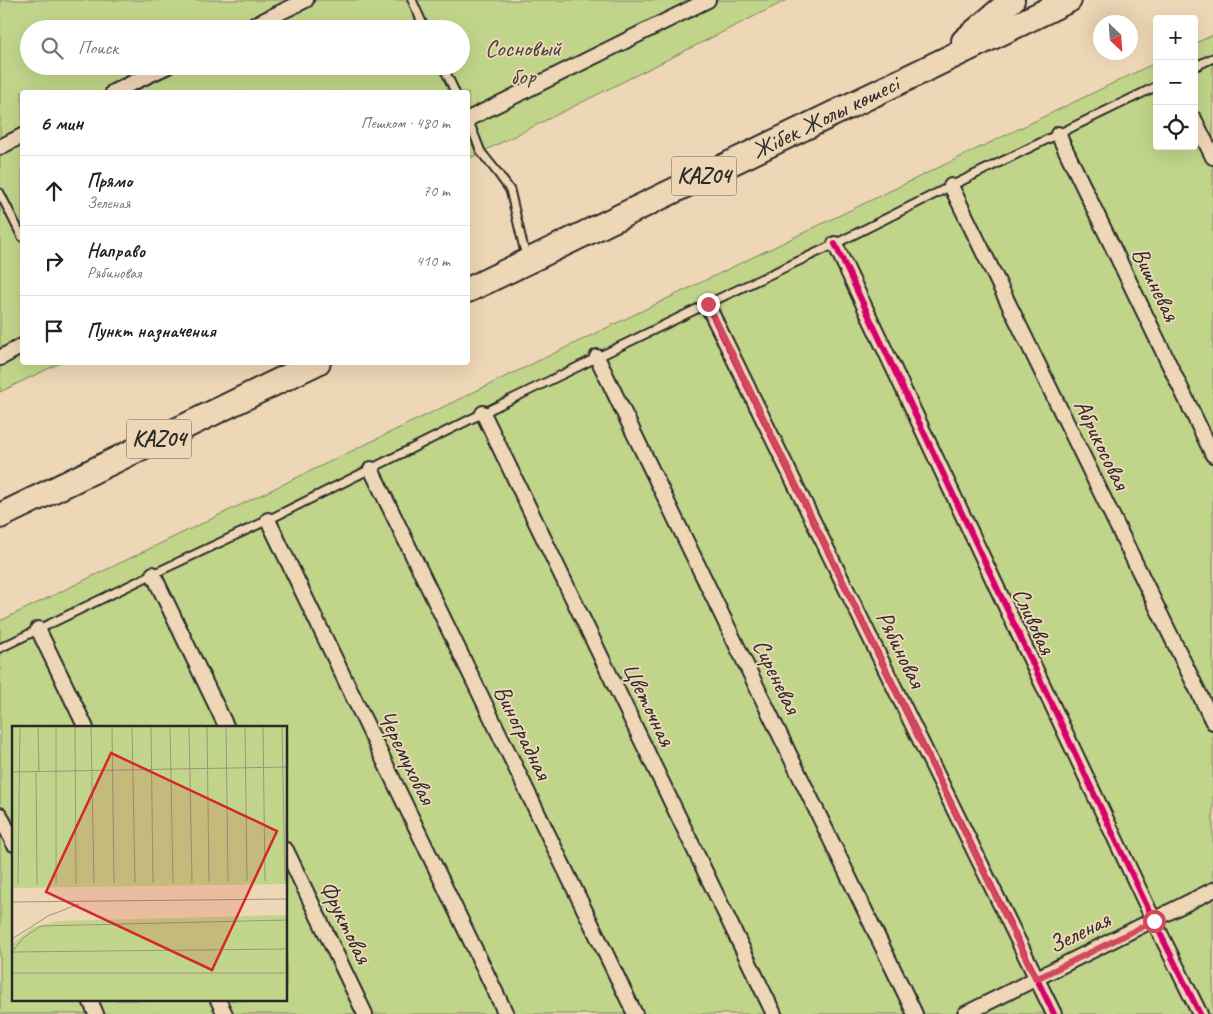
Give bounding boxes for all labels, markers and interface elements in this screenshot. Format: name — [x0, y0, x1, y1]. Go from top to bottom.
north arrow — [1093, 15, 1138, 60]
map controls — [1153, 15, 1198, 150]
button: + — [1153, 15, 1198, 60]
search box — [20, 20, 470, 75]
park label: Сосновый бор — [485, 33, 563, 91]
icon: search — [38, 34, 66, 62]
text: Поиск — [78, 36, 118, 60]
button: − — [1153, 60, 1198, 105]
street label: Жібек Жолы көшесі — [746, 67, 906, 166]
button: locate — [1153, 105, 1198, 150]
text: 6 мин — [40, 110, 83, 136]
text: Пешком · 480 m — [361, 113, 450, 133]
road number: KАZ04 — [672, 157, 736, 196]
text: Прямо — [87, 169, 132, 193]
icon: ahead — [40, 177, 68, 205]
text: 70 m — [423, 181, 450, 201]
text: Зеленая — [87, 193, 130, 213]
text: Направо — [87, 239, 145, 263]
street label: Вишневая — [1125, 242, 1187, 327]
icon: right — [40, 247, 68, 275]
text: 410 m — [416, 251, 450, 271]
text: Рябиновая — [87, 263, 141, 283]
route end — [697, 293, 720, 316]
icon: arrive — [40, 317, 68, 345]
text: Пункт назначения — [87, 319, 216, 343]
street label: Абрикосовая — [1067, 394, 1137, 495]
road number: KАZ04 — [126, 419, 192, 458]
street label: Сливовая — [1006, 583, 1063, 660]
street label: Рябиновая — [870, 606, 933, 694]
street label: Сиреневая — [746, 634, 809, 720]
street label: Цветочная — [616, 657, 683, 752]
street label: Виноградная — [487, 680, 559, 785]
street label: Черемуховая — [371, 705, 443, 811]
inset map — [12, 726, 288, 1002]
street label: Фруктовая — [313, 876, 379, 970]
street label: Зеленая — [1043, 904, 1116, 960]
route start — [1143, 910, 1166, 933]

